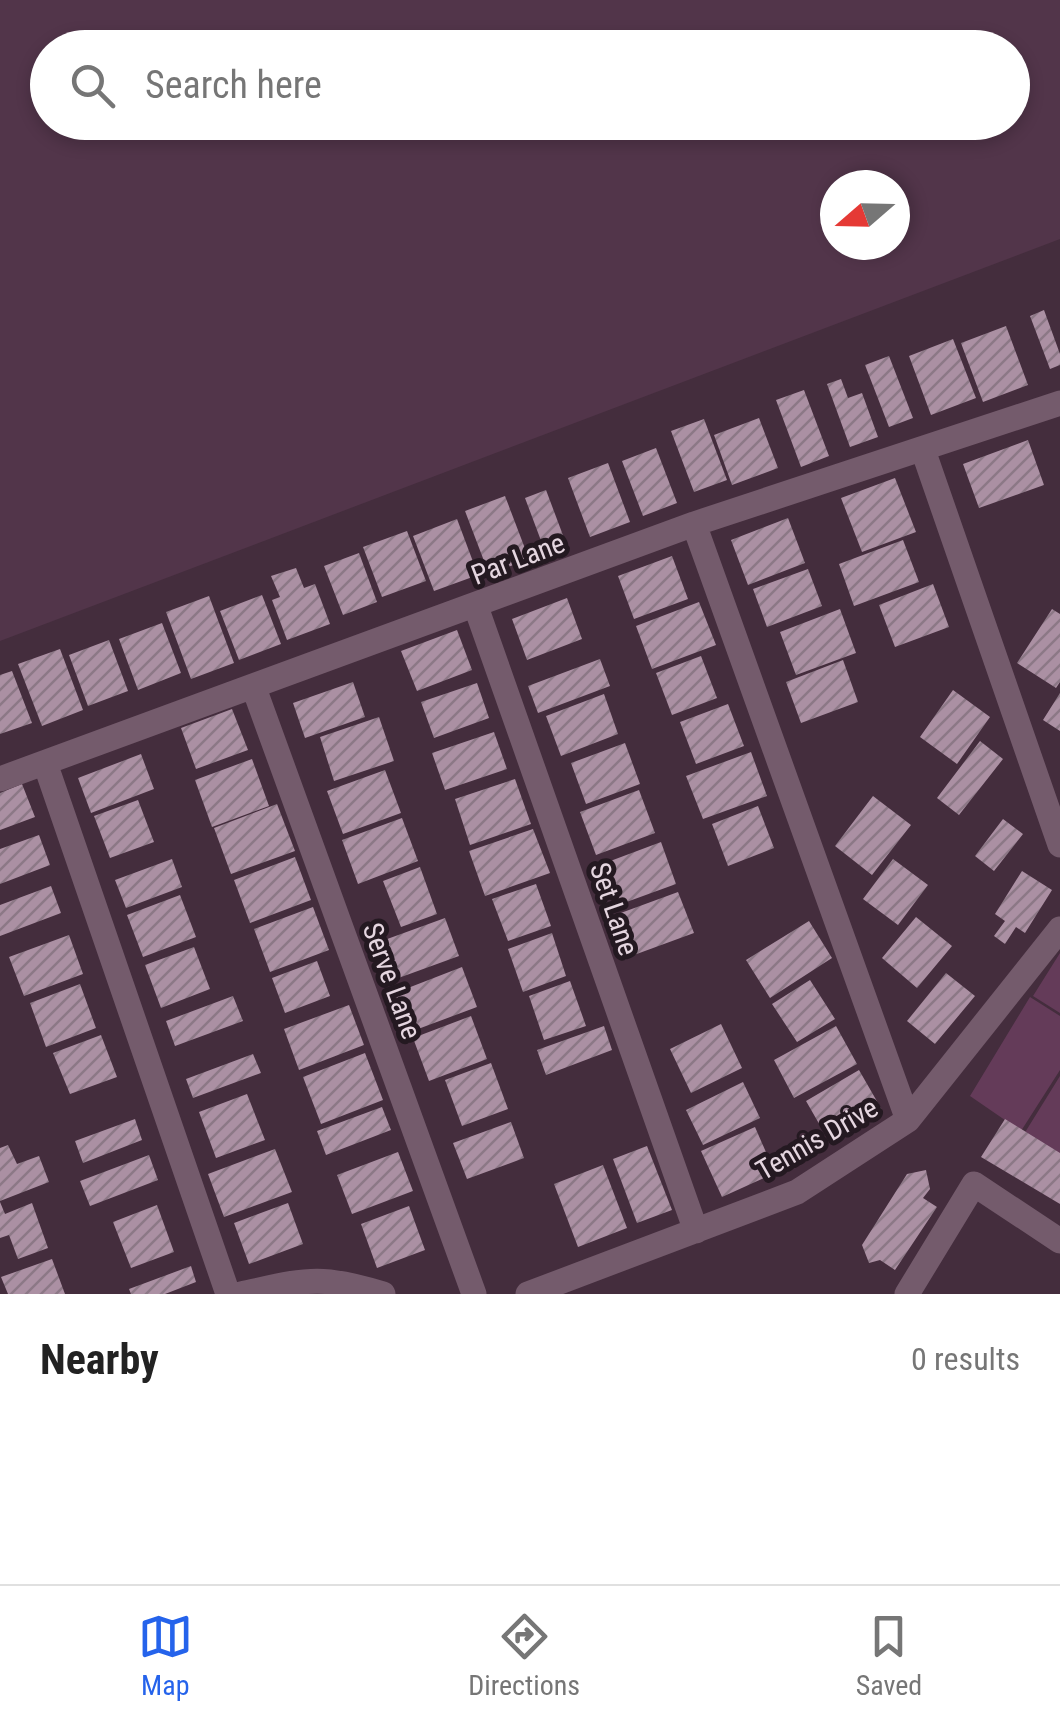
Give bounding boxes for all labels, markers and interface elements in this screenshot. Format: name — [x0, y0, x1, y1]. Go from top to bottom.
search box — [30, 30, 1030, 140]
icon: search — [65, 58, 120, 113]
text: Search here — [145, 63, 322, 107]
north arrow — [820, 170, 910, 260]
street label: Par Lane — [467, 526, 569, 592]
street label: Set Lane — [583, 858, 645, 960]
street label: Serve Lane — [356, 918, 428, 1044]
street label: Tennis Drive — [750, 1091, 884, 1187]
text: Nearby — [40, 1335, 159, 1384]
text: 0 results — [911, 1340, 1020, 1378]
tab: Map — [138, 1609, 193, 1702]
tab: Directions — [468, 1609, 580, 1702]
tab: Saved — [856, 1609, 922, 1702]

